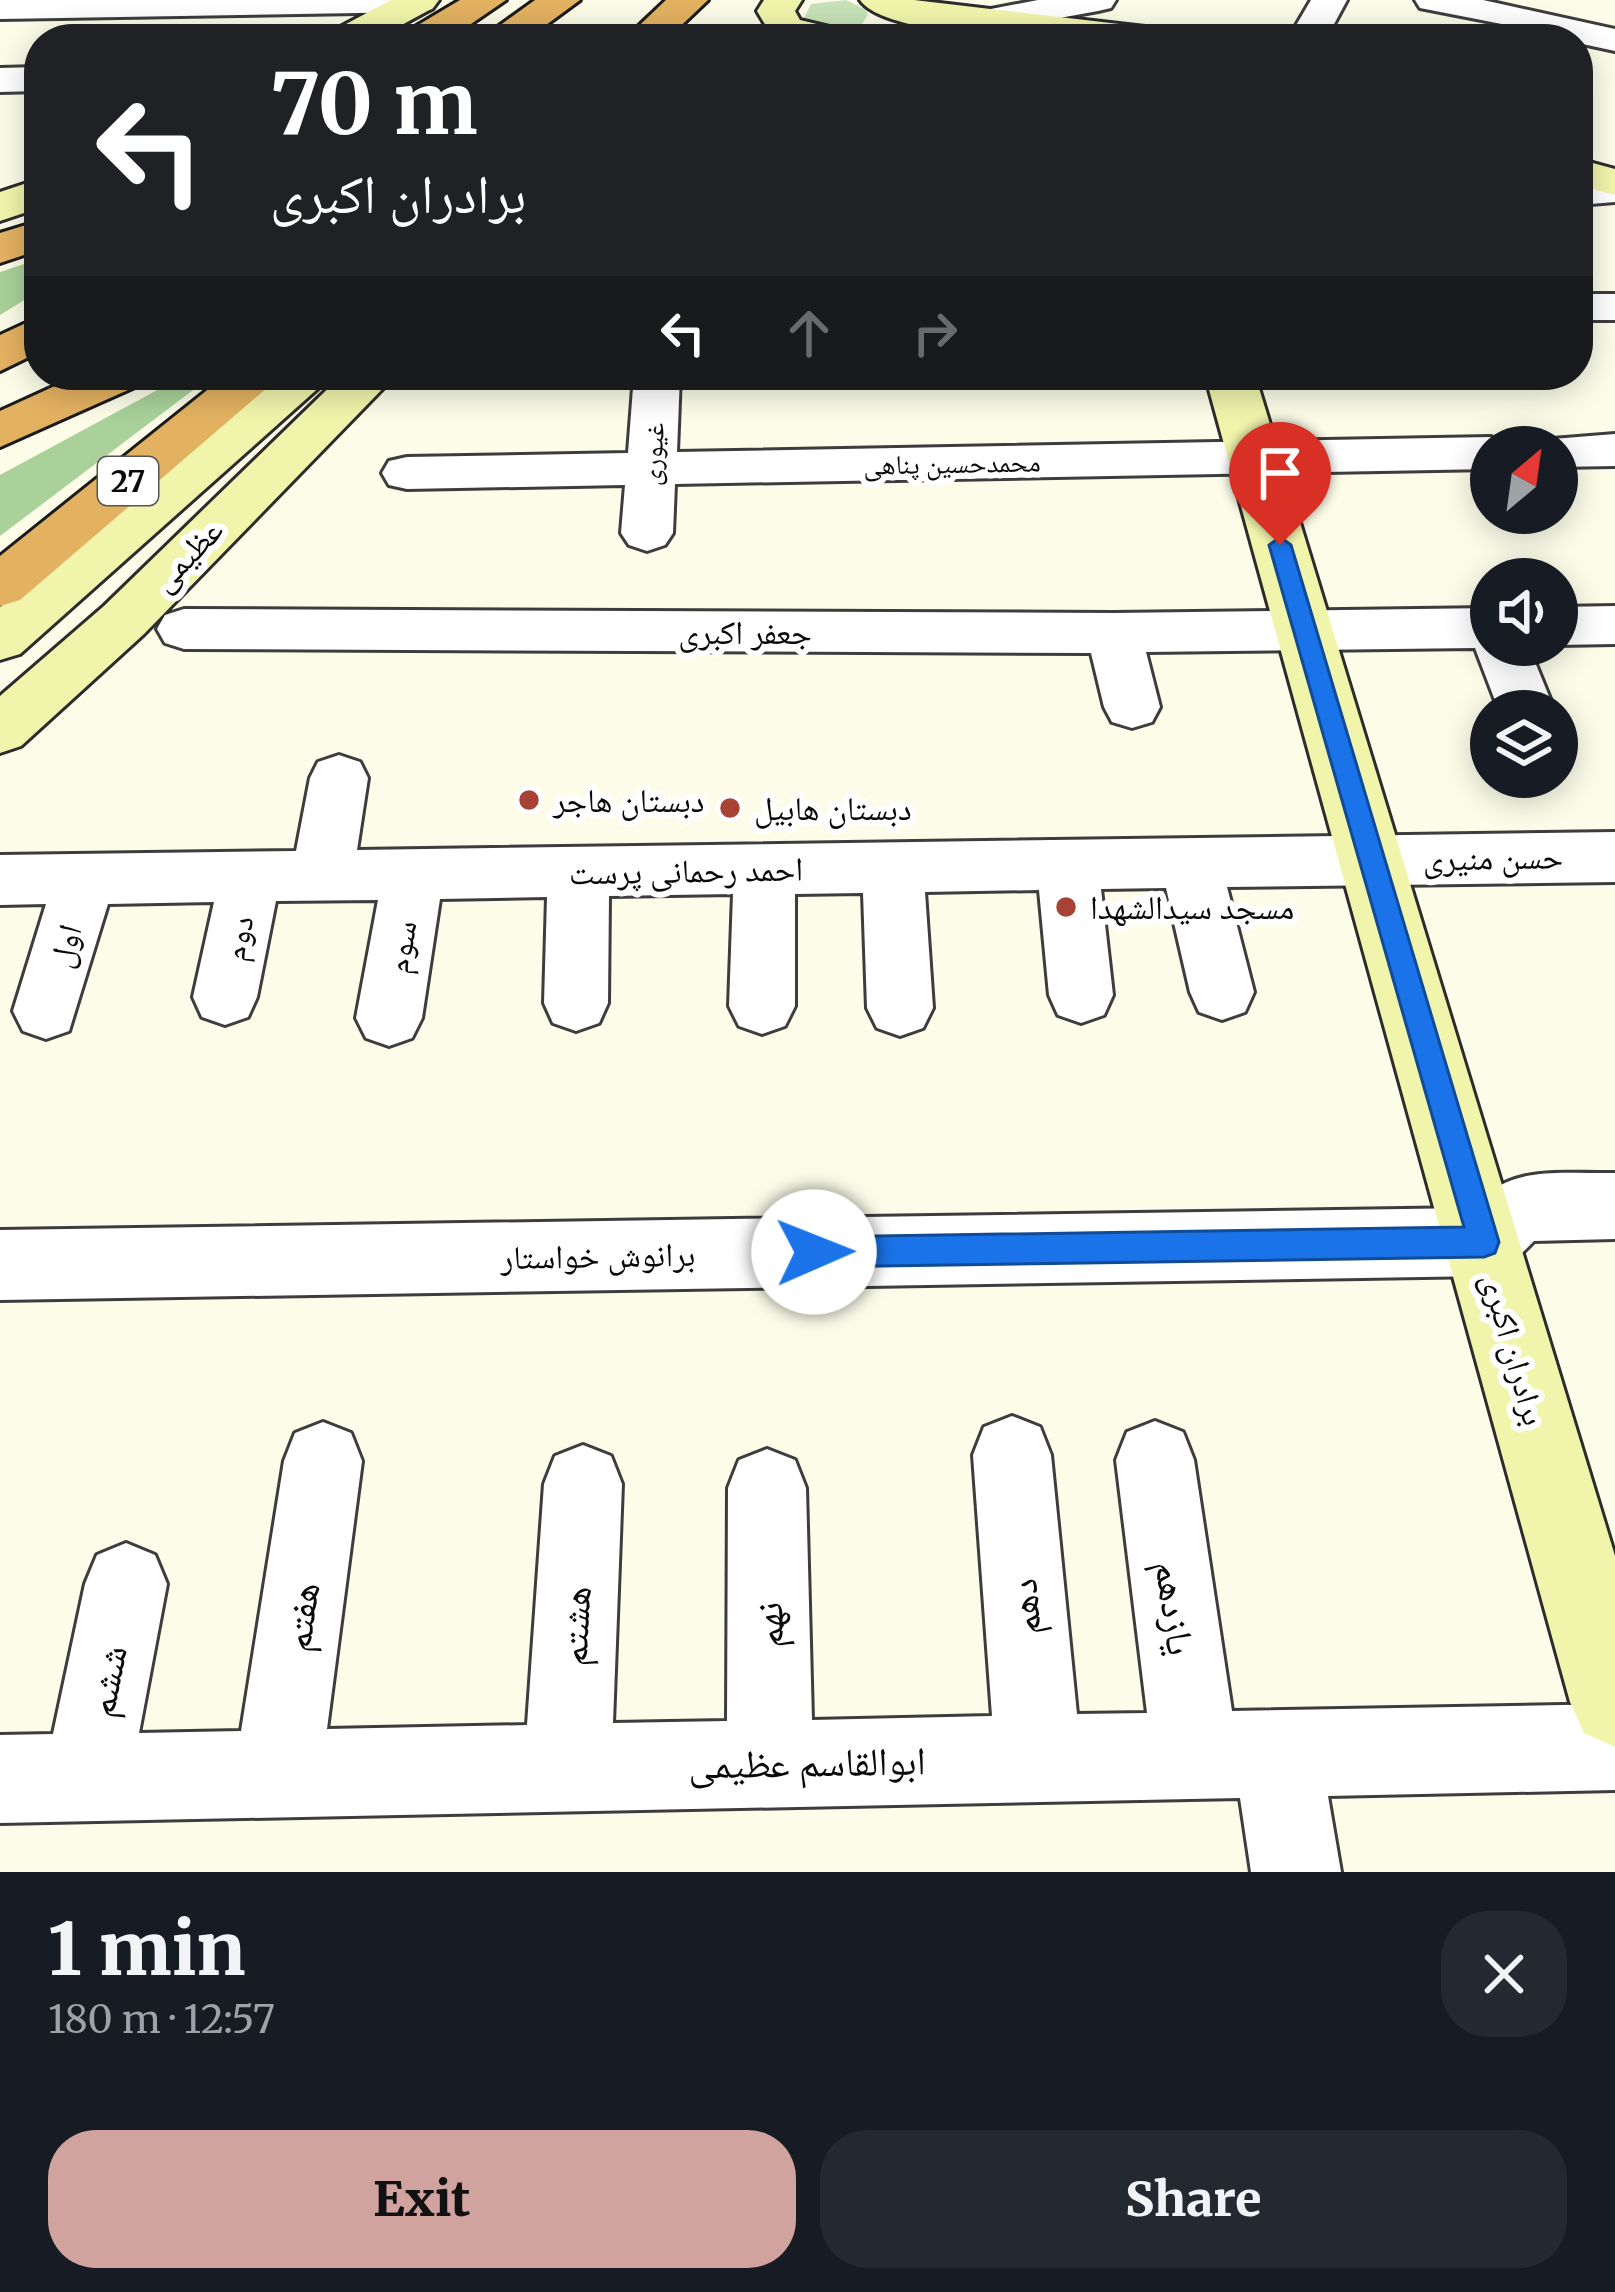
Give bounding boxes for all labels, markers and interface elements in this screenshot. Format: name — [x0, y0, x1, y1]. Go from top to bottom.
text: 70 m — [270, 51, 478, 157]
icon: left — [72, 72, 228, 228]
text: برادران اکبری — [270, 160, 526, 228]
icon: left — [650, 300, 716, 366]
icon: ahead — [776, 300, 842, 366]
icon: right — [902, 300, 968, 366]
street label: غیوری — [633, 421, 671, 487]
pin — [1229, 422, 1331, 545]
north arrow — [1470, 426, 1578, 534]
map controls — [1470, 426, 1578, 798]
icon: arrive — [1247, 440, 1313, 506]
street label: محمدحسین پناهی — [863, 444, 1041, 482]
road number: 27 — [98, 457, 158, 505]
street label: عظیمی — [143, 510, 231, 600]
button: sound — [1470, 558, 1578, 666]
street label: جعفر اکبری — [678, 612, 812, 653]
button: layers — [1470, 690, 1578, 798]
place label: دبستان هاجر — [552, 780, 704, 821]
marker: دبستان هاجر — [516, 787, 542, 813]
place label: دبستان هابیل — [754, 788, 912, 829]
marker: دبستان هابیل — [717, 795, 743, 821]
street label: حسن منیری — [1423, 836, 1563, 880]
street label: احمد رحمانی پرست — [568, 848, 804, 894]
place label: مسجد سیدالشهدا — [1090, 887, 1294, 928]
marker: مسجد سیدالشهدا — [1053, 894, 1079, 920]
street label: دوم — [213, 912, 264, 965]
street label: سوم — [377, 917, 426, 977]
street label: اول — [39, 920, 91, 972]
position arrow — [751, 1189, 877, 1315]
street label: برانوش خواستار — [499, 1234, 696, 1278]
street label: برادران اکبری — [1473, 1268, 1555, 1430]
street label: یازدهم — [1143, 1558, 1206, 1659]
street label: دهم — [998, 1577, 1053, 1637]
street label: هفتم — [272, 1579, 331, 1655]
street label: هشتم — [548, 1585, 603, 1667]
street label: نهم — [744, 1601, 795, 1649]
street label: ششم — [76, 1641, 139, 1721]
street label: ابوالقاسم عظیمی — [688, 1736, 926, 1791]
text: 1 min — [48, 1904, 245, 1995]
button: close — [1441, 1911, 1567, 2037]
text: 180 m · 12:57 — [48, 1995, 275, 2044]
button: Exit — [48, 2130, 796, 2268]
button: Share — [820, 2130, 1567, 2268]

